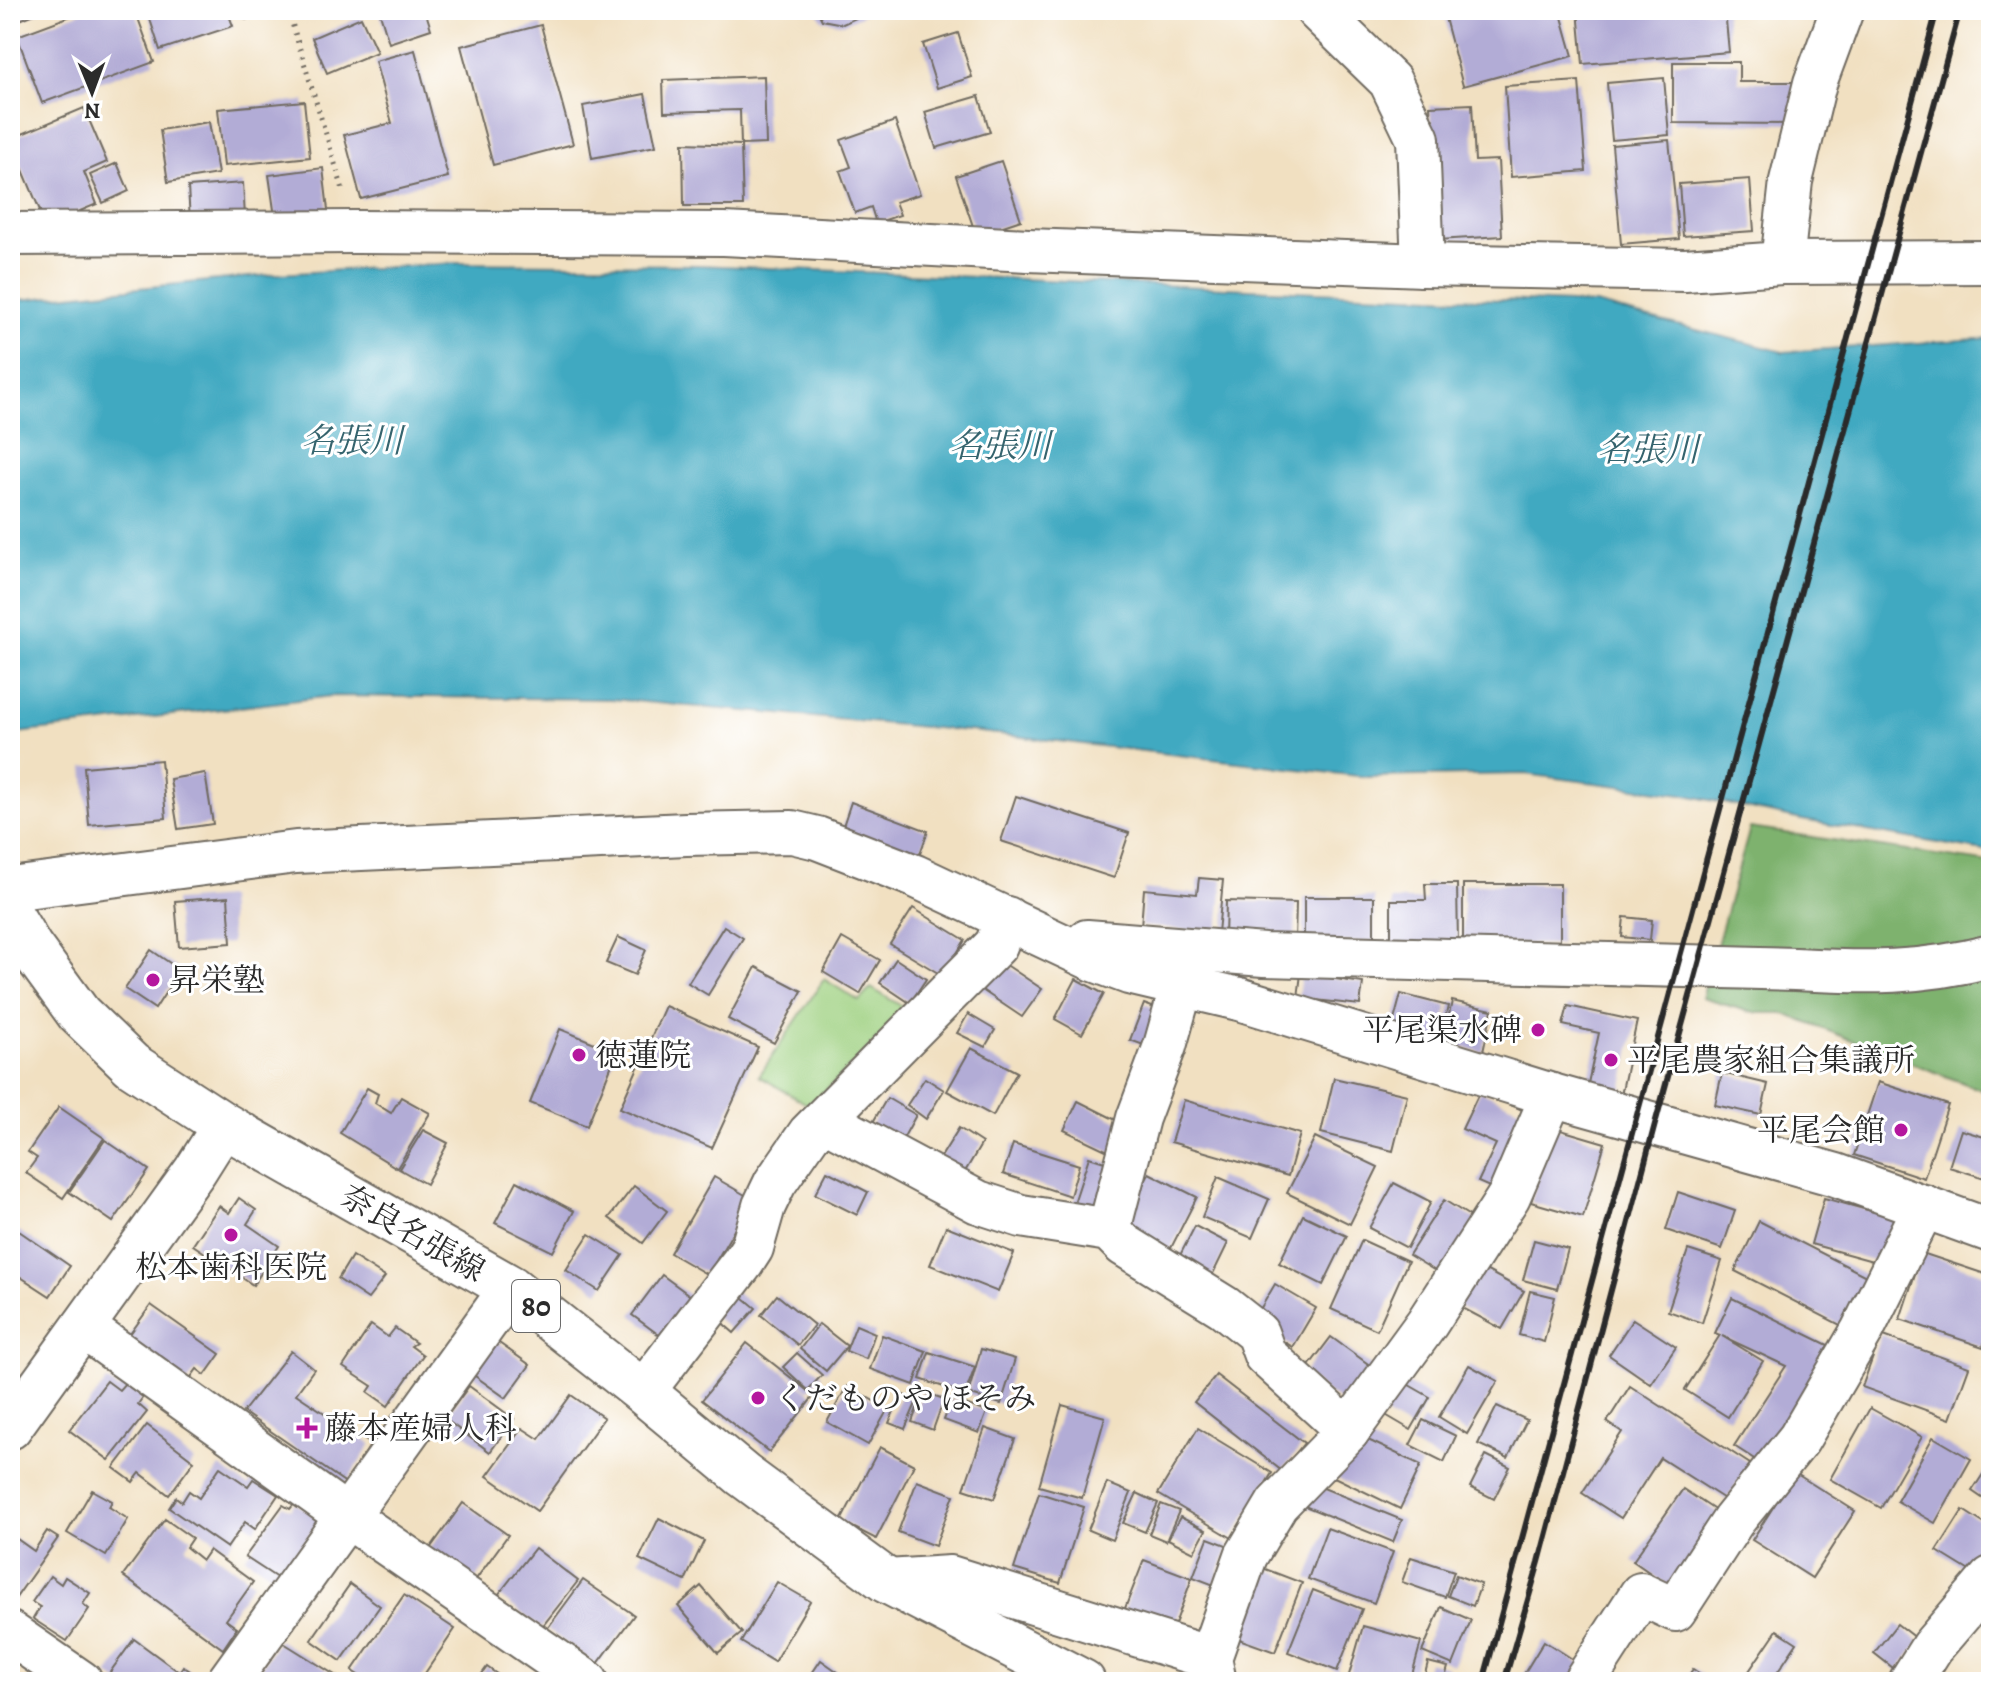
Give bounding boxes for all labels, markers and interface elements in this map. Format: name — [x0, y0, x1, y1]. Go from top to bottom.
north arrow — [52, 52, 132, 132]
text: N — [84, 96, 101, 126]
water label: 名張川 — [301, 417, 407, 464]
water label: 名張川 — [949, 422, 1055, 469]
water label: 名張川 — [1597, 426, 1703, 473]
place label: 昇栄塾 — [169, 958, 265, 1002]
marker: 昇栄塾 — [144, 971, 162, 989]
place label: 平尾渠水碑 — [1362, 1008, 1522, 1052]
marker: 平尾渠水碑 — [1529, 1021, 1547, 1039]
place label: 徳蓮院 — [595, 1033, 691, 1077]
place label: 平尾農家組合集議所 — [1627, 1038, 1915, 1082]
marker: 徳蓮院 — [570, 1046, 588, 1064]
marker: 平尾農家組合集議所 — [1602, 1051, 1620, 1069]
place label: 平尾会館 — [1757, 1108, 1885, 1152]
marker: 平尾会館 — [1892, 1121, 1910, 1139]
street label: 奈良名張線 — [333, 1174, 493, 1292]
marker: 松本歯科医院 — [222, 1226, 240, 1244]
place label: 松本歯科医院 — [135, 1245, 327, 1289]
road number: 80 — [512, 1280, 560, 1332]
place label: くだものや ほそみ — [774, 1376, 1036, 1420]
marker: くだものや ほそみ — [749, 1389, 767, 1407]
place label: 藤本産婦人科 — [325, 1406, 517, 1450]
marker: 藤本産婦人科 — [296, 1417, 318, 1439]

